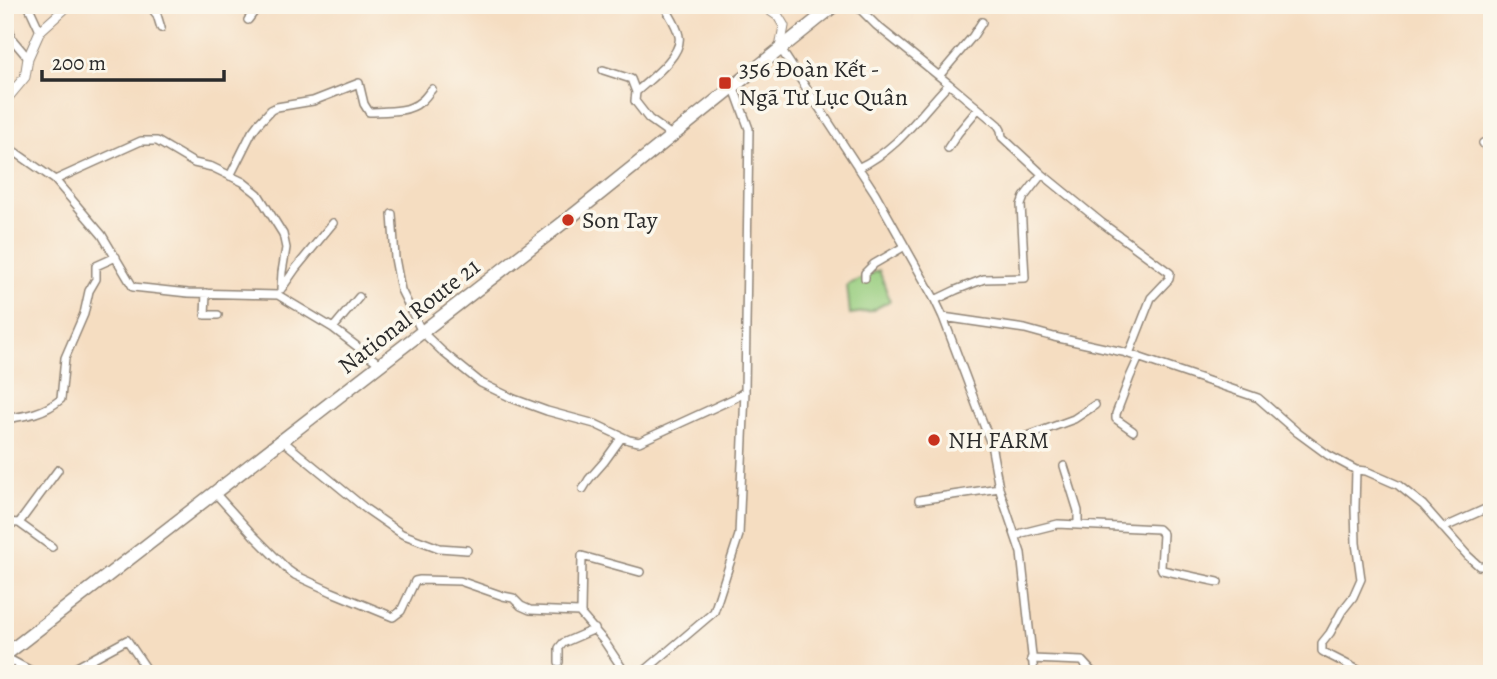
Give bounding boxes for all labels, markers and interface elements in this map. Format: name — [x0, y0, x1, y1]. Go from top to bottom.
scale bar — [42, 38, 224, 82]
text: 200 m — [52, 49, 106, 77]
place label: 356 Đoàn Kết - Ngã Tư Lục Quân — [739, 53, 908, 113]
marker: 356 Đoàn Kết - Ngã Tư Lục Quân — [717, 75, 733, 91]
place label: Son Tay — [582, 204, 658, 236]
marker: Son Tay — [560, 212, 576, 228]
street label: National Route 21 — [332, 251, 486, 381]
place label: NH FARM — [948, 424, 1049, 456]
marker: NH FARM — [926, 432, 942, 448]

